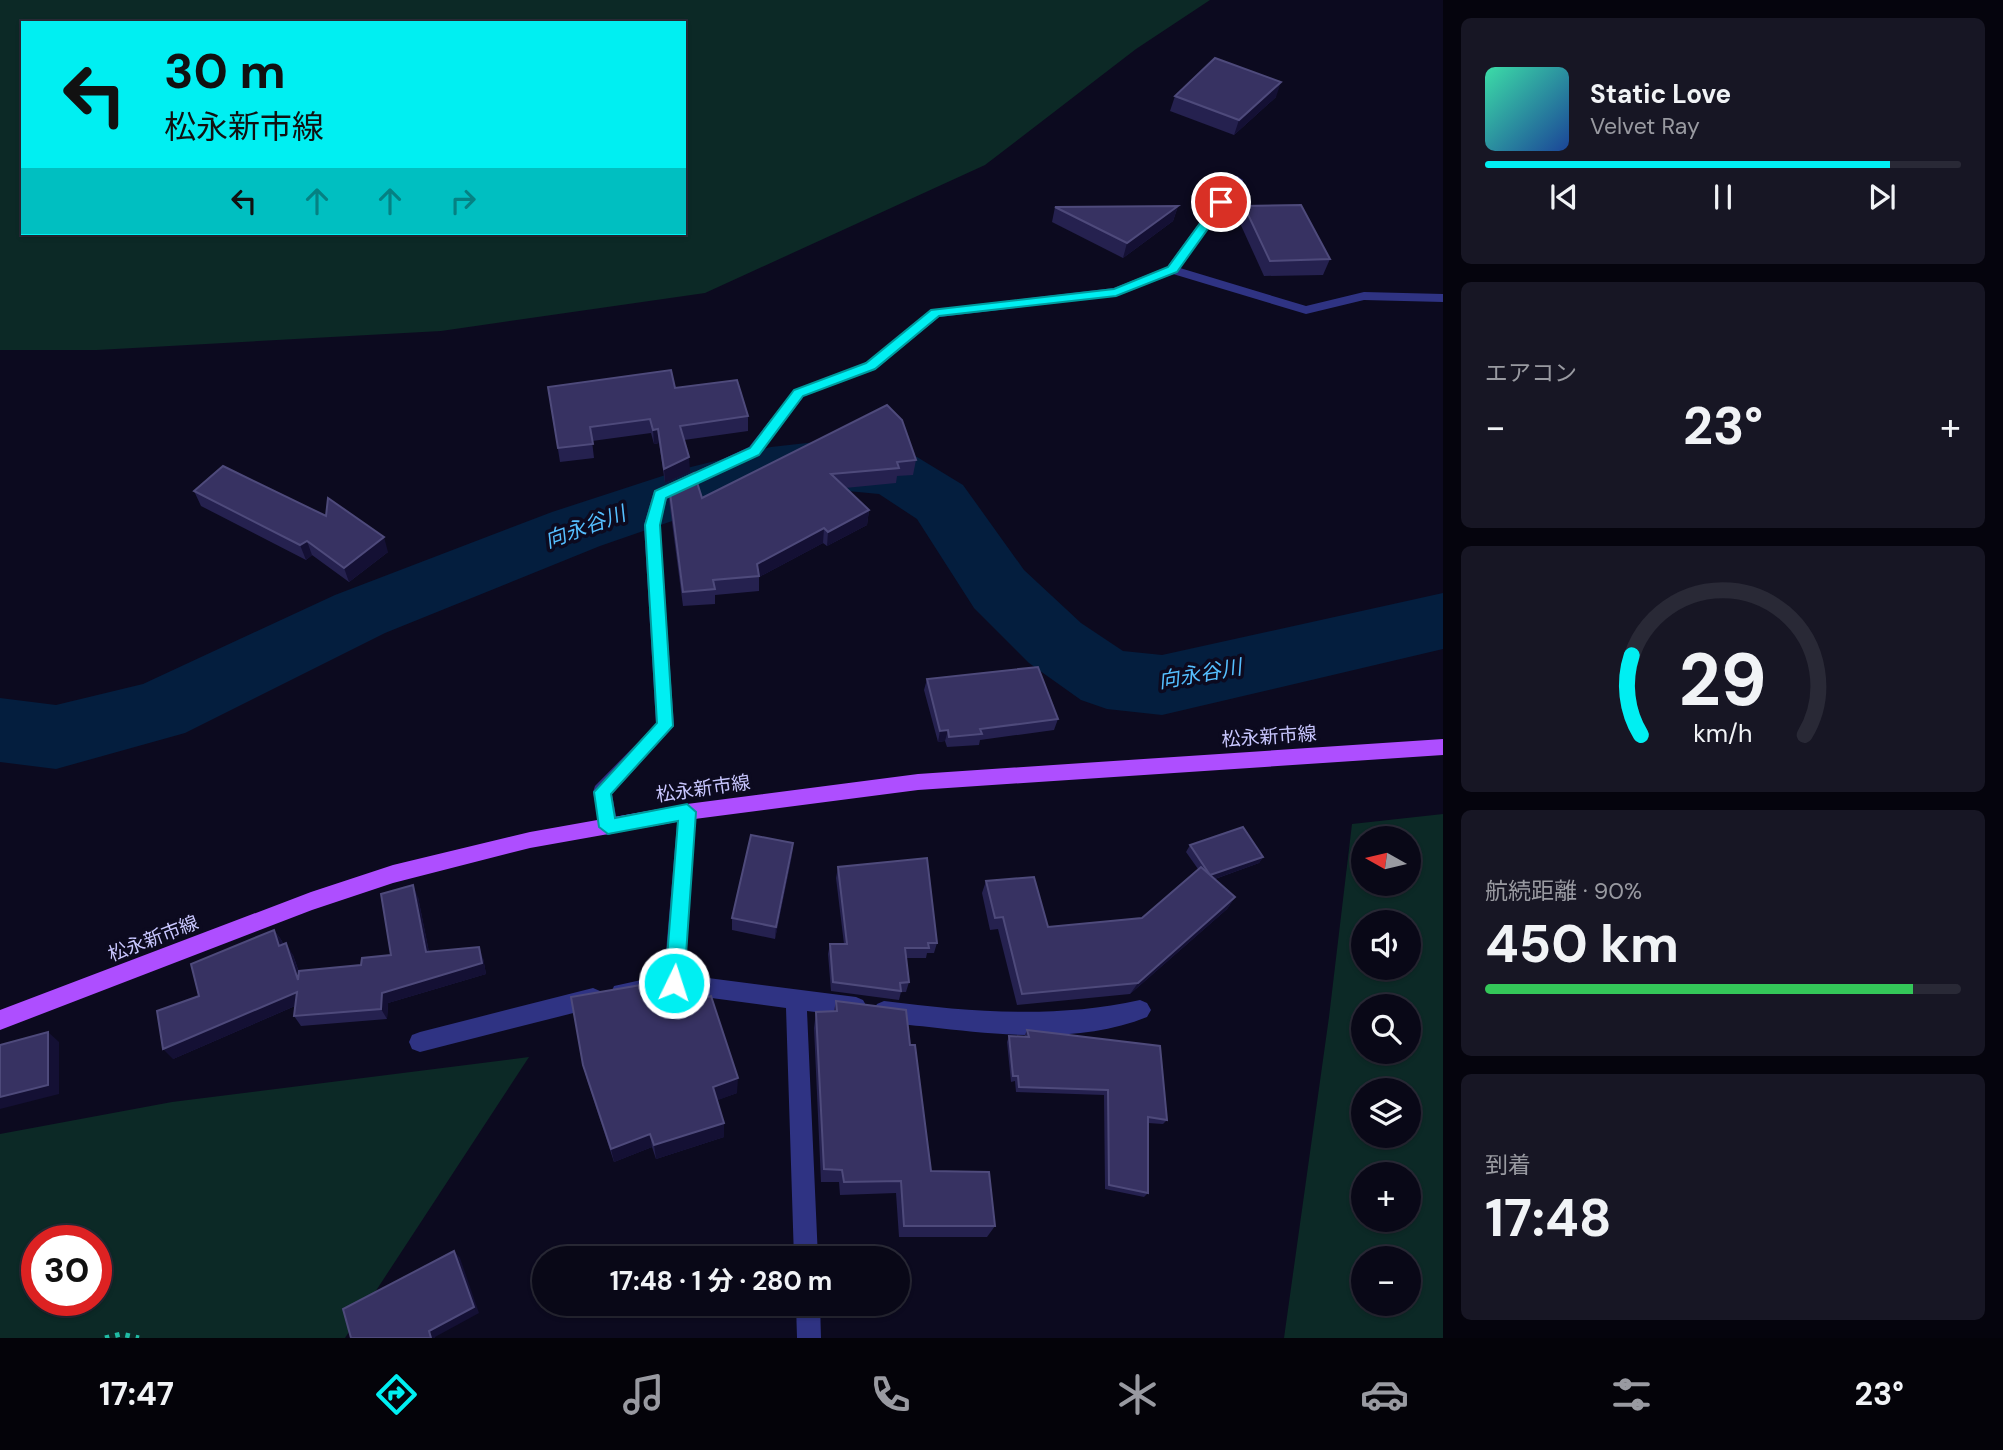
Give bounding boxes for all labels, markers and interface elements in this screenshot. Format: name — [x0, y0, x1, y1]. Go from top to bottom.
text: 30 m — [164, 39, 286, 103]
icon: left — [49, 49, 140, 140]
text: Static Love — [1590, 77, 1731, 111]
text: 松永新市線 — [164, 106, 324, 148]
text: Velvet Ray — [1590, 111, 1700, 141]
pin — [1191, 172, 1251, 232]
icon: previous — [1545, 178, 1583, 216]
icon: pause — [1704, 178, 1742, 216]
icon: next — [1863, 178, 1901, 216]
icon: left — [225, 182, 263, 220]
icon: ahead — [298, 182, 336, 220]
icon: ahead — [371, 182, 409, 220]
icon: right — [444, 182, 482, 220]
icon: arrive — [1202, 183, 1240, 221]
text: エアコン — [1485, 358, 1577, 388]
text: 23° — [1683, 392, 1763, 460]
text: − — [1485, 402, 1506, 452]
text: + — [1940, 402, 1961, 452]
water label: 向永谷川 — [541, 499, 631, 555]
text: 29 — [1679, 633, 1767, 728]
water label: 向永谷川 — [1156, 653, 1246, 695]
text: km/h — [1693, 717, 1753, 750]
street label: 松永新市線 — [1221, 721, 1317, 752]
street label: 松永新市線 — [654, 770, 752, 807]
north arrow — [1351, 826, 1421, 896]
map controls — [1351, 826, 1421, 1316]
text: 航続距離 · 90% — [1485, 876, 1642, 906]
street label: 松永新市線 — [104, 910, 202, 967]
button: sound — [1351, 910, 1421, 980]
text: 450 km — [1485, 910, 1679, 978]
position arrow — [637, 946, 711, 1020]
button: search — [1351, 994, 1421, 1064]
button: layers — [1351, 1078, 1421, 1148]
text: 到着 — [1485, 1150, 1531, 1180]
button: + — [1351, 1162, 1421, 1232]
text: 17:48 — [1485, 1184, 1612, 1252]
speed limit sign: 30 — [21, 1225, 112, 1316]
button: − — [1351, 1246, 1421, 1316]
text: 17:48 · 1 分 · 280 m — [610, 1264, 832, 1298]
icon: directions — [372, 1370, 421, 1419]
icon: music — [619, 1370, 668, 1419]
icon: phone — [866, 1370, 915, 1419]
icon: climate — [1113, 1370, 1162, 1419]
icon: car — [1360, 1370, 1409, 1419]
icon: filters — [1607, 1370, 1656, 1419]
text: 17:47 — [99, 1373, 174, 1415]
text: 23° — [1855, 1373, 1904, 1415]

